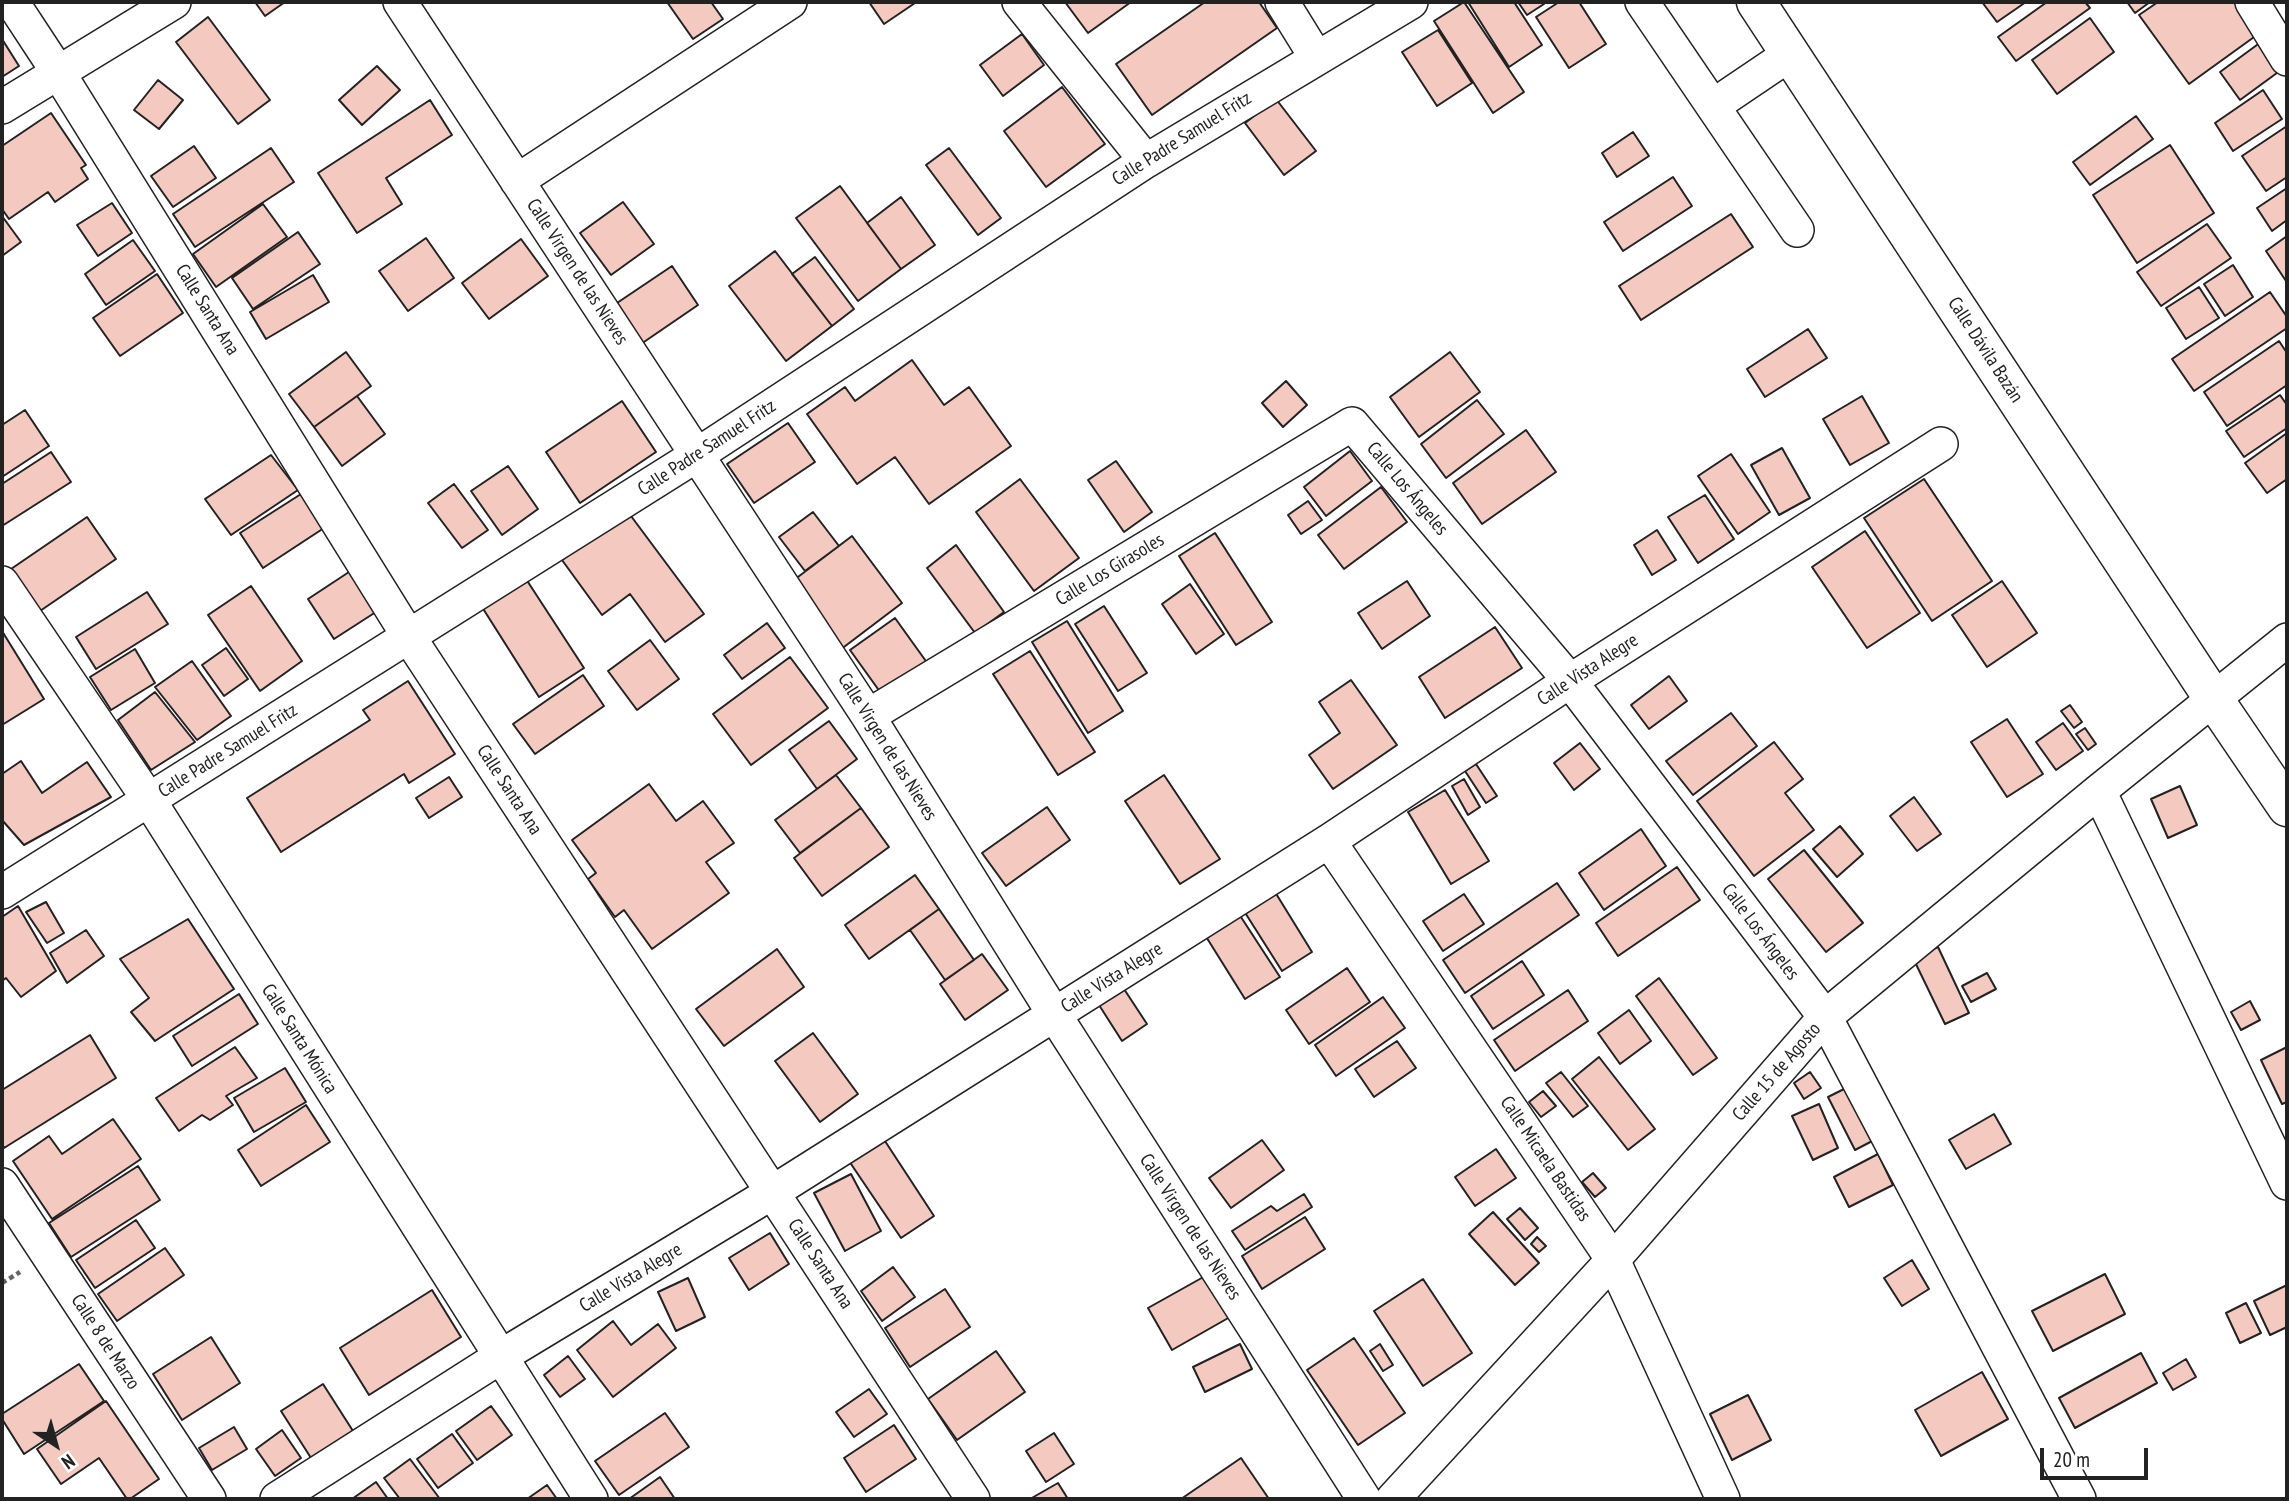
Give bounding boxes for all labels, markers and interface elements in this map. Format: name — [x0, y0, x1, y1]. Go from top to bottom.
street label: Calle Padre Samuel Fritz — [1108, 87, 1256, 191]
street label: Calle Virgen de las Nieves — [521, 195, 633, 349]
street label: Calle Santa Ana — [170, 260, 244, 360]
street label: Calle Dávila Bazán — [1942, 293, 2028, 407]
street label: Calle Padre Samuel Fritz — [634, 395, 780, 501]
street label: Calle Los Ángeles — [1361, 438, 1453, 540]
street label: Calle Los Girasoles — [1052, 529, 1168, 611]
street label: Calle Vista Alegre — [1533, 629, 1643, 711]
street label: Calle Virgen de las Nieves — [832, 669, 942, 825]
street label: Calle Padre Samuel Fritz — [154, 699, 302, 803]
street label: Calle Santa Ana — [471, 741, 547, 839]
street label: Calle Los Ángeles — [1716, 879, 1804, 985]
street label: Calle Vista Alegre — [1057, 938, 1167, 1018]
street label: Calle Santa Mónica — [256, 980, 342, 1098]
street label: Calle 15 de Agosto — [1728, 1018, 1826, 1126]
street label: Calle Micaela Bastidas — [1495, 1092, 1595, 1226]
street label: Calle Virgen de las Nieves — [1134, 1150, 1246, 1304]
street label: Calle Santa Ana — [782, 1215, 858, 1313]
street label: Calle Vista Alegre — [576, 1239, 686, 1317]
street label: Calle 8 de Marzo — [66, 1290, 144, 1394]
north arrow — [21, 1410, 91, 1480]
scale bar — [2044, 1434, 2152, 1478]
text: 20 m — [2053, 1446, 2090, 1473]
text: N — [57, 1449, 80, 1475]

